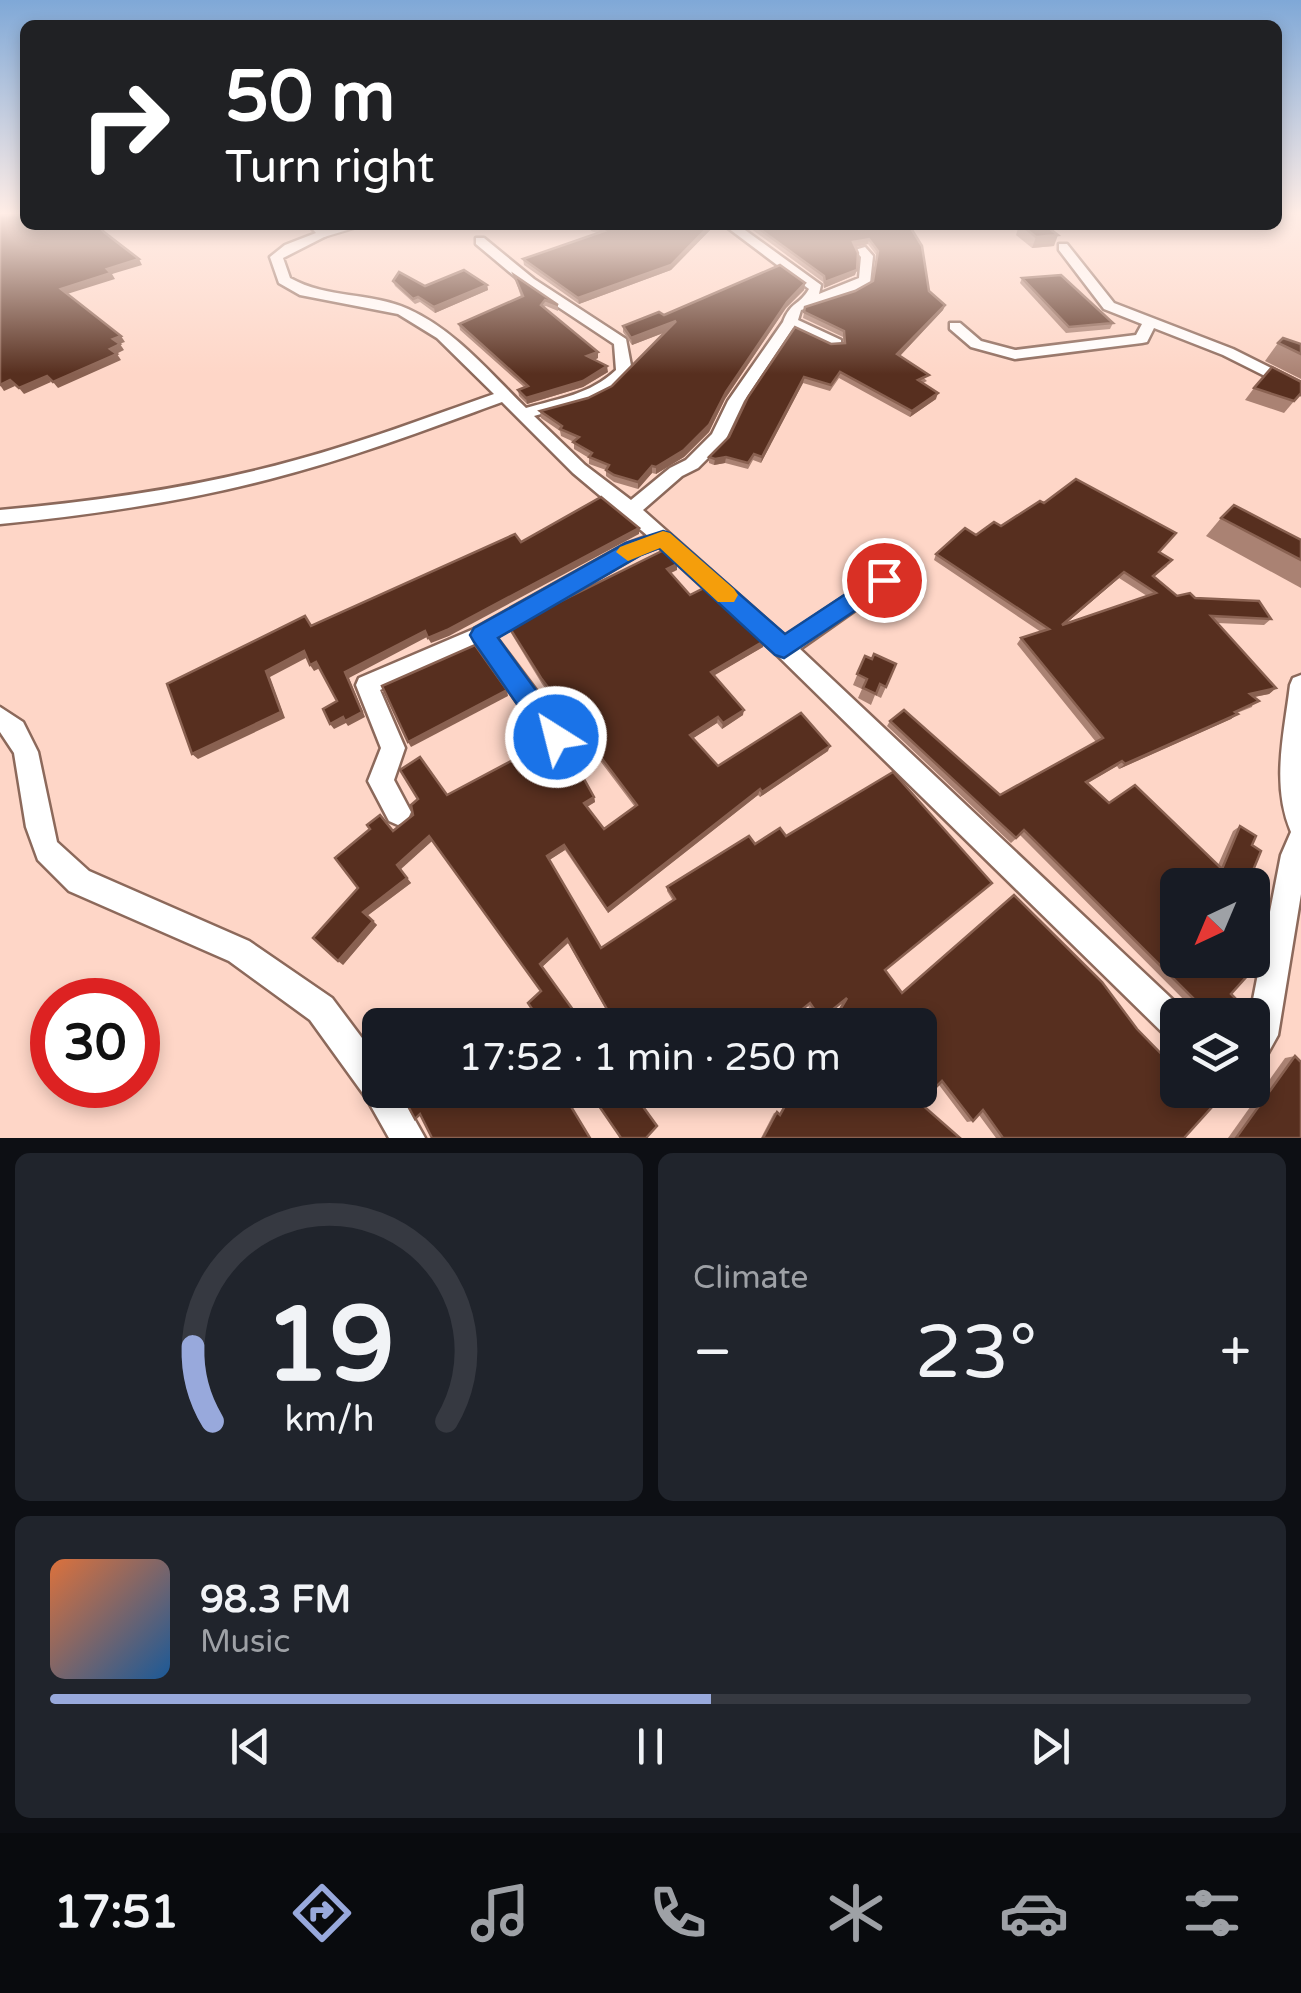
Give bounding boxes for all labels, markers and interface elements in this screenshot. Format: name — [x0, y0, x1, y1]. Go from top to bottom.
text: 50 m — [225, 56, 395, 140]
icon: right — [60, 60, 190, 190]
text: Turn right — [225, 141, 434, 195]
pin — [842, 538, 927, 623]
icon: arrive — [857, 553, 912, 608]
position arrow — [504, 685, 608, 789]
north arrow — [1160, 868, 1270, 978]
map controls — [1160, 868, 1270, 1108]
speed limit sign: 30 — [30, 978, 160, 1108]
button: layers — [1160, 998, 1270, 1108]
text: 17:52 · 1 min · 250 m — [458, 1035, 841, 1081]
text: Climate — [693, 1259, 808, 1297]
text: 19 — [264, 1284, 394, 1409]
text: 23° — [915, 1308, 1037, 1398]
text: − — [693, 1320, 732, 1386]
text: + — [1220, 1320, 1251, 1386]
text: km/h — [284, 1398, 374, 1441]
text: 98.3 FM — [200, 1577, 351, 1623]
text: Music — [200, 1623, 290, 1661]
icon: previous — [223, 1719, 278, 1774]
icon: pause — [623, 1719, 678, 1774]
icon: next — [1023, 1719, 1078, 1774]
icon: directions — [287, 1878, 357, 1948]
icon: music — [465, 1878, 535, 1948]
icon: phone — [643, 1878, 713, 1948]
icon: climate — [821, 1878, 891, 1948]
icon: car — [999, 1878, 1069, 1948]
icon: filters — [1177, 1878, 1247, 1948]
text: 17:51 — [54, 1886, 179, 1940]

